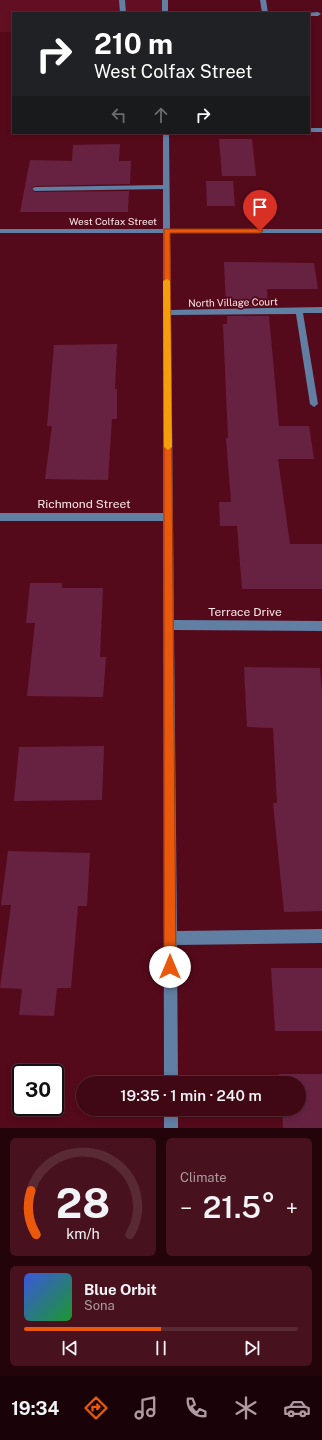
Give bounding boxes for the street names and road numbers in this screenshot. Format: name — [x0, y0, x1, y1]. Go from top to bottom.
street label: West Colfax Street — [69, 215, 157, 227]
street label: North Village Court — [188, 295, 278, 309]
street label: Richmond Street — [37, 497, 131, 511]
street label: Terrace Drive — [208, 605, 282, 619]

